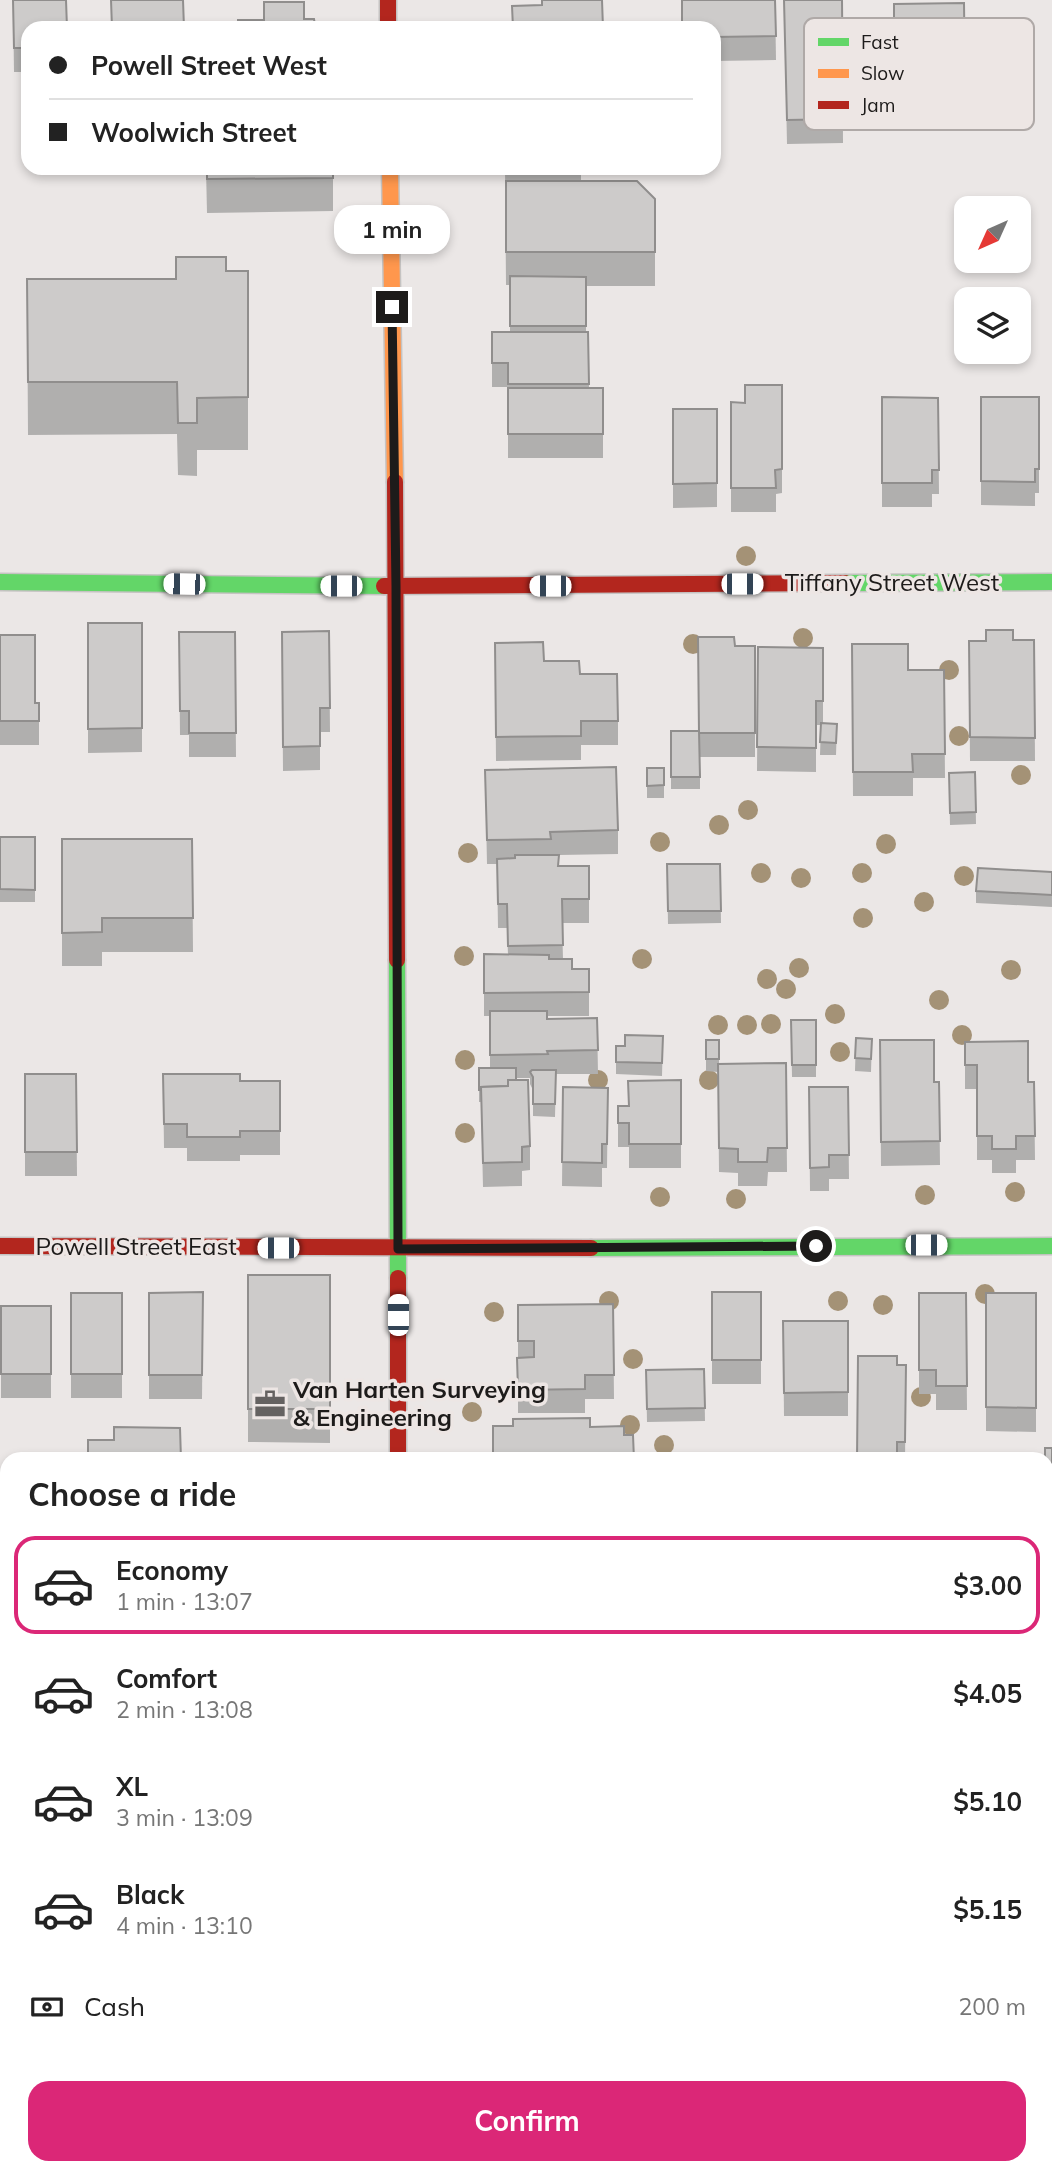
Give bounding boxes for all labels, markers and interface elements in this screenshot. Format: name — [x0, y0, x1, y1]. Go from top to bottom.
legend — [804, 18, 1034, 130]
text: Fast — [861, 30, 899, 54]
text: Powell Street West — [91, 49, 327, 82]
text: Slow — [861, 61, 905, 85]
text: Jam — [861, 93, 895, 117]
text: Woolwich Street — [91, 116, 297, 149]
north arrow — [954, 196, 1031, 273]
map controls — [954, 196, 1031, 364]
callout: 1 min — [334, 205, 450, 254]
text: 1 min — [362, 215, 422, 244]
button: layers — [954, 287, 1031, 364]
route end — [376, 291, 408, 323]
street label: Tiffany Street West — [785, 567, 999, 597]
car — [163, 573, 206, 595]
car — [722, 574, 764, 595]
car — [321, 576, 363, 597]
car — [530, 576, 572, 597]
route start — [800, 1230, 832, 1262]
street label: Powell Street East — [35, 1231, 237, 1261]
car — [906, 1235, 948, 1256]
car — [258, 1238, 300, 1259]
car — [388, 1294, 409, 1336]
place label: Van Harten Surveying & Engineering — [292, 1374, 546, 1432]
office icon: Van Harten Surveying & Engineering — [253, 1387, 287, 1421]
text: Choose a ride — [28, 1474, 236, 1514]
icon: car — [32, 1554, 95, 1617]
text: Economy — [116, 1554, 228, 1587]
text: $3.00 — [953, 1569, 1022, 1602]
text: 1 min · 13:07 — [116, 1587, 253, 1616]
icon: car — [32, 1662, 95, 1725]
text: Comfort — [116, 1662, 217, 1695]
text: $4.05 — [953, 1677, 1022, 1710]
text: 2 min · 13:08 — [116, 1695, 253, 1724]
icon: car — [32, 1770, 95, 1833]
text: XL — [116, 1770, 148, 1803]
text: $5.10 — [953, 1785, 1022, 1818]
text: 3 min · 13:09 — [116, 1803, 253, 1832]
icon: car — [32, 1878, 95, 1941]
text: Black — [116, 1878, 184, 1911]
text: $5.15 — [953, 1893, 1022, 1926]
text: 4 min · 13:10 — [116, 1911, 253, 1940]
icon: cash — [28, 1988, 66, 2026]
text: Cash — [84, 1990, 145, 2023]
text: 200 m — [958, 1992, 1026, 2021]
button: Confirm — [28, 2081, 1026, 2161]

